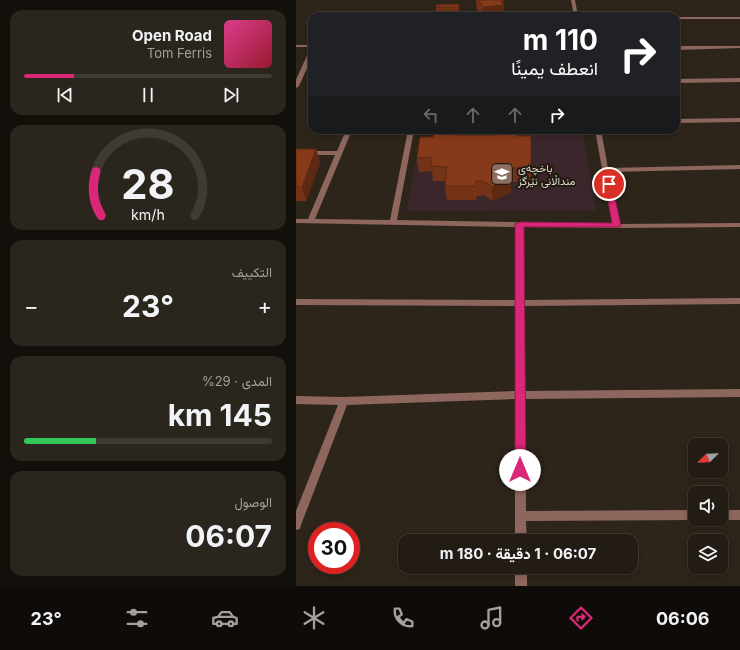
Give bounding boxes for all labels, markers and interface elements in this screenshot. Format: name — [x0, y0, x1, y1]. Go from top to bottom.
text: 110 m — [523, 23, 598, 57]
text: Open Road — [132, 26, 212, 45]
icon: right — [612, 28, 664, 80]
text: Tom Ferris — [147, 45, 212, 61]
text: انعطف يمينًا — [511, 58, 598, 79]
icon: previous — [54, 84, 76, 106]
icon: pause — [137, 84, 159, 106]
icon: next — [220, 84, 242, 106]
icon: left — [420, 104, 442, 126]
icon: ahead — [462, 104, 484, 126]
icon: ahead — [504, 104, 526, 126]
icon: right — [546, 104, 568, 126]
text: 28 — [121, 159, 175, 209]
school or university icon: باخچەی منداڵانی نێرگز — [489, 161, 515, 187]
place label: باخچەی منداڵانی نێرگز — [517, 161, 576, 188]
pin — [592, 167, 626, 201]
icon: arrive — [598, 173, 620, 195]
text: km/h — [131, 205, 165, 222]
text: التكييف — [232, 264, 272, 280]
text: 23° — [122, 288, 174, 324]
text: − — [24, 293, 39, 319]
text: + — [257, 293, 272, 319]
text: المدى · 29% — [202, 373, 272, 389]
text: 145 km — [168, 397, 272, 433]
north arrow — [688, 438, 728, 478]
map controls — [688, 438, 728, 574]
position arrow — [499, 449, 541, 491]
button: sound — [688, 486, 728, 526]
text: الوصول — [234, 494, 272, 510]
text: 06:07 — [185, 518, 272, 554]
speed limit sign: 30 — [308, 522, 360, 574]
button: layers — [688, 534, 728, 574]
text: 06:07 · 1 دقيقة · 180 m — [440, 544, 596, 563]
icon: filters — [123, 604, 151, 632]
icon: car — [211, 604, 239, 632]
icon: climate — [300, 604, 328, 632]
icon: phone — [389, 604, 417, 632]
icon: music — [478, 604, 506, 632]
icon: directions — [567, 604, 595, 632]
text: 23° — [31, 608, 62, 629]
text: 06:06 — [656, 608, 710, 629]

